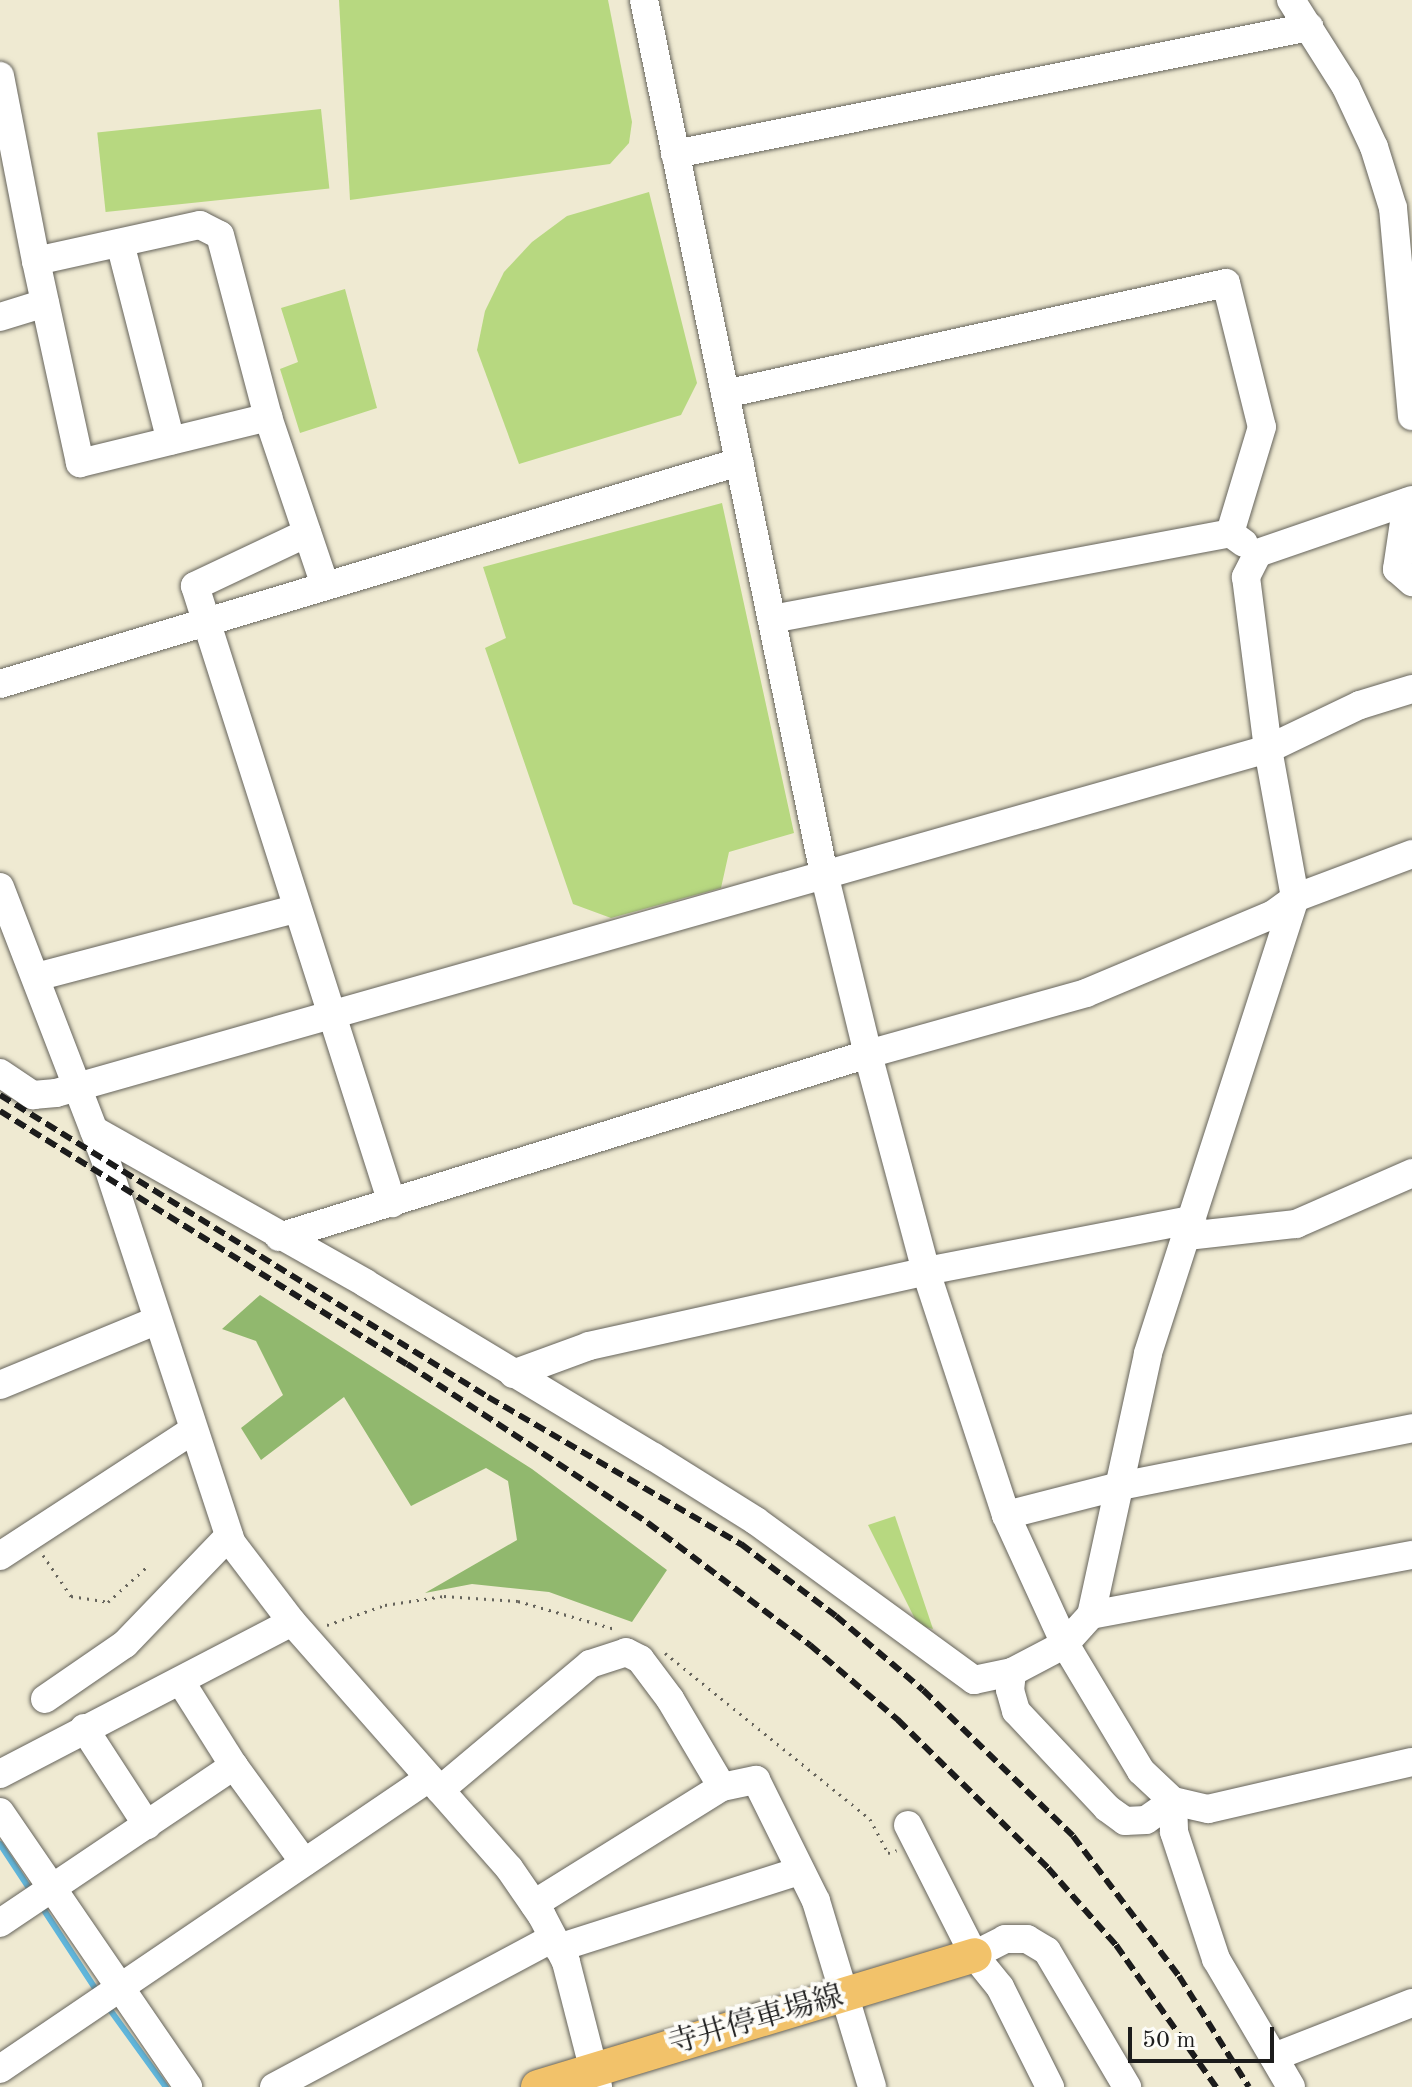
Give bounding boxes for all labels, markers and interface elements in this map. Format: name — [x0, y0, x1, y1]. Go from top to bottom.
street label: 寺井停車場線 — [665, 1979, 847, 2063]
scale bar — [1132, 2011, 1278, 2061]
text: 50 m — [1142, 2029, 1196, 2053]

